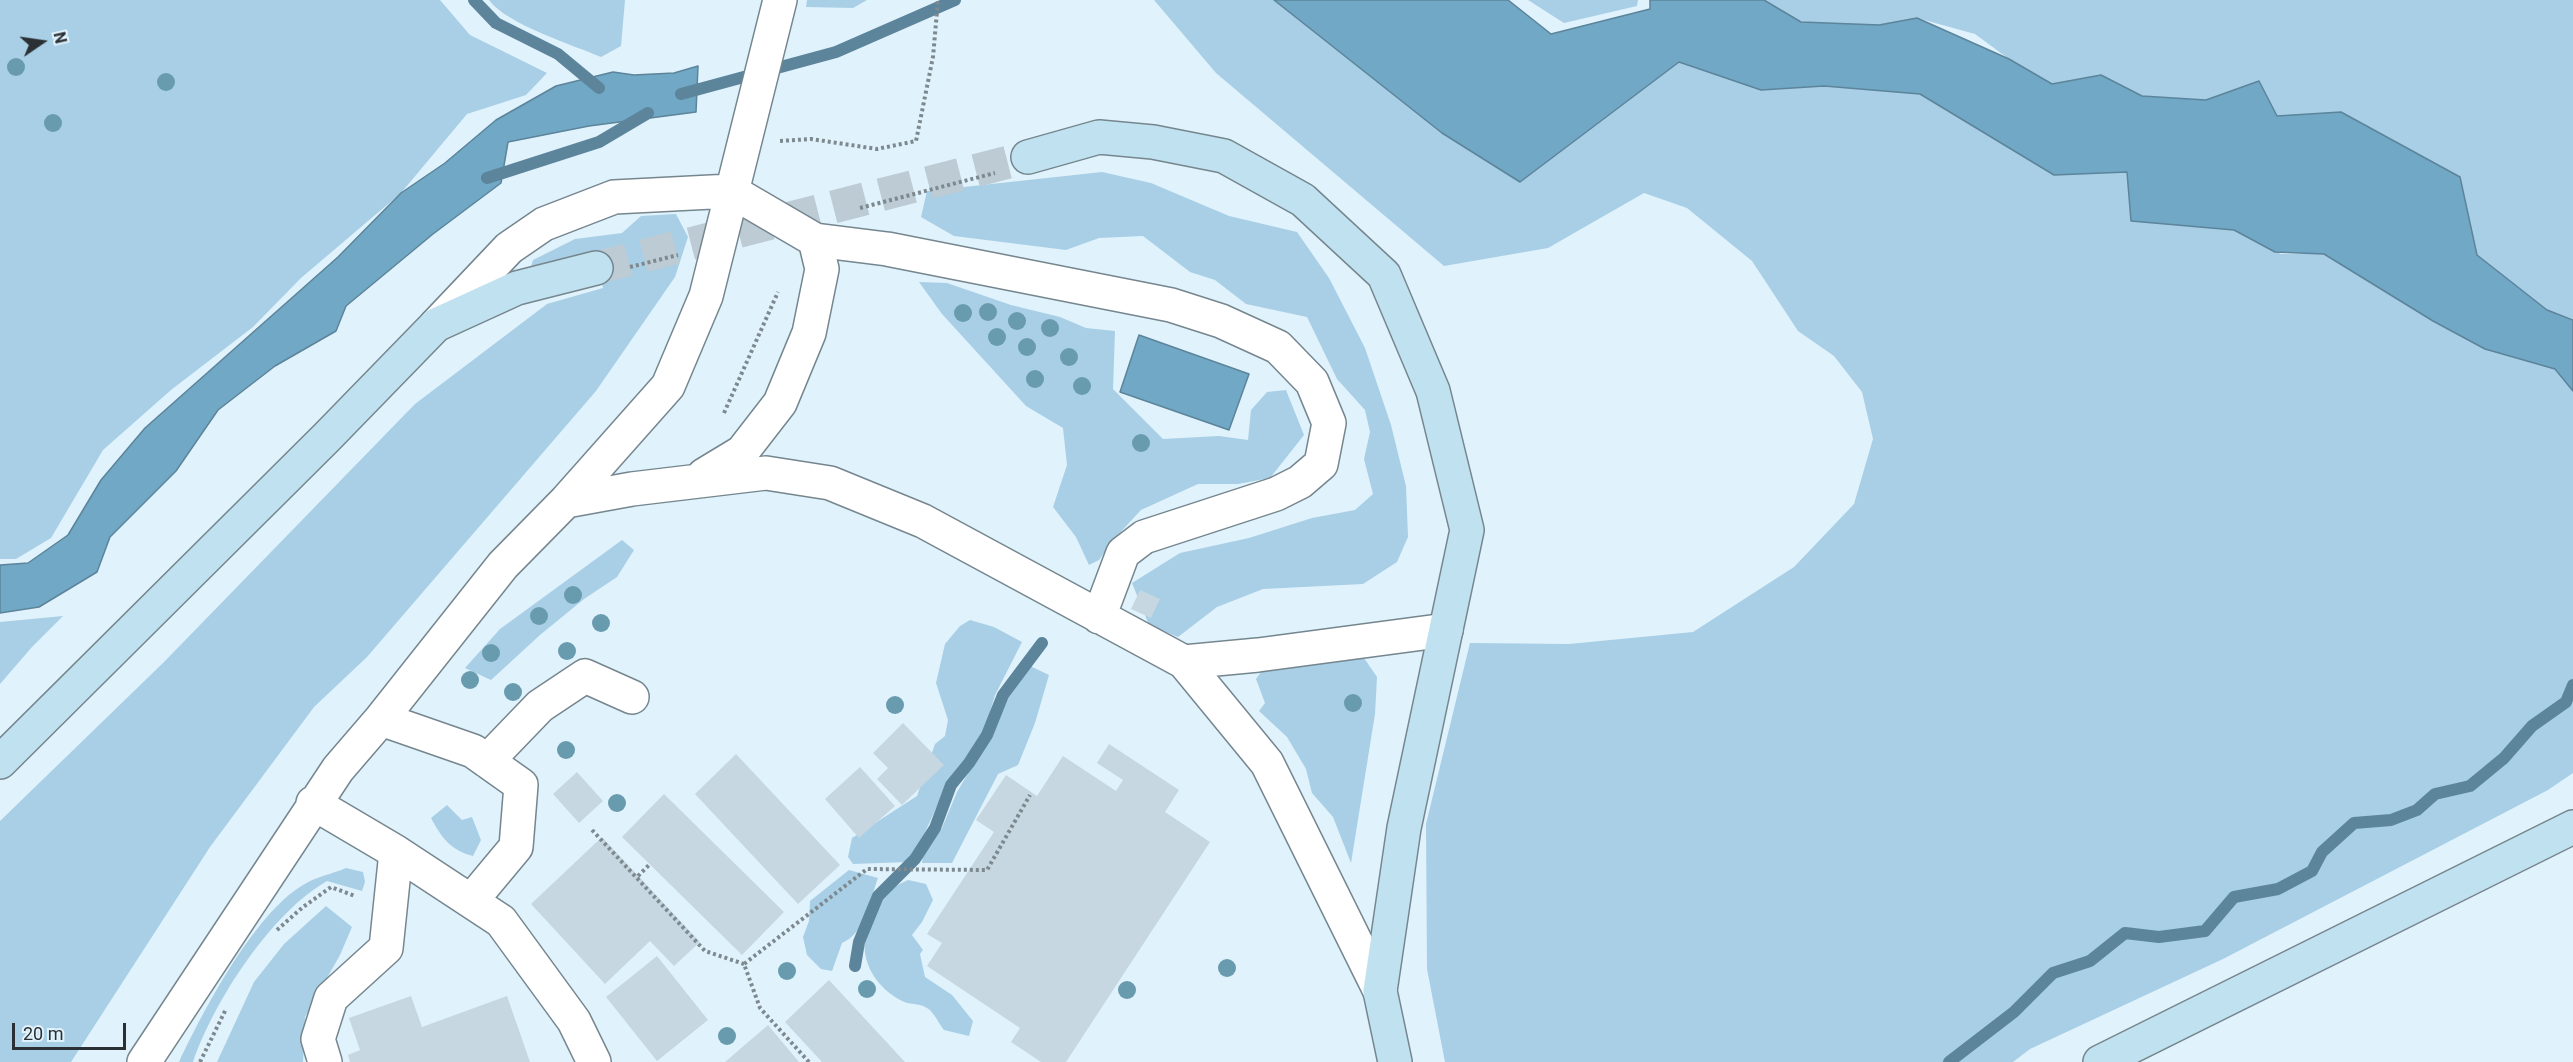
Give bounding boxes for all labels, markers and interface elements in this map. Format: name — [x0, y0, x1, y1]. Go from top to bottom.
north arrow — [12, 12, 72, 72]
text: N — [49, 30, 71, 45]
scale bar — [15, 1011, 129, 1049]
text: 20 m — [23, 1023, 63, 1044]

